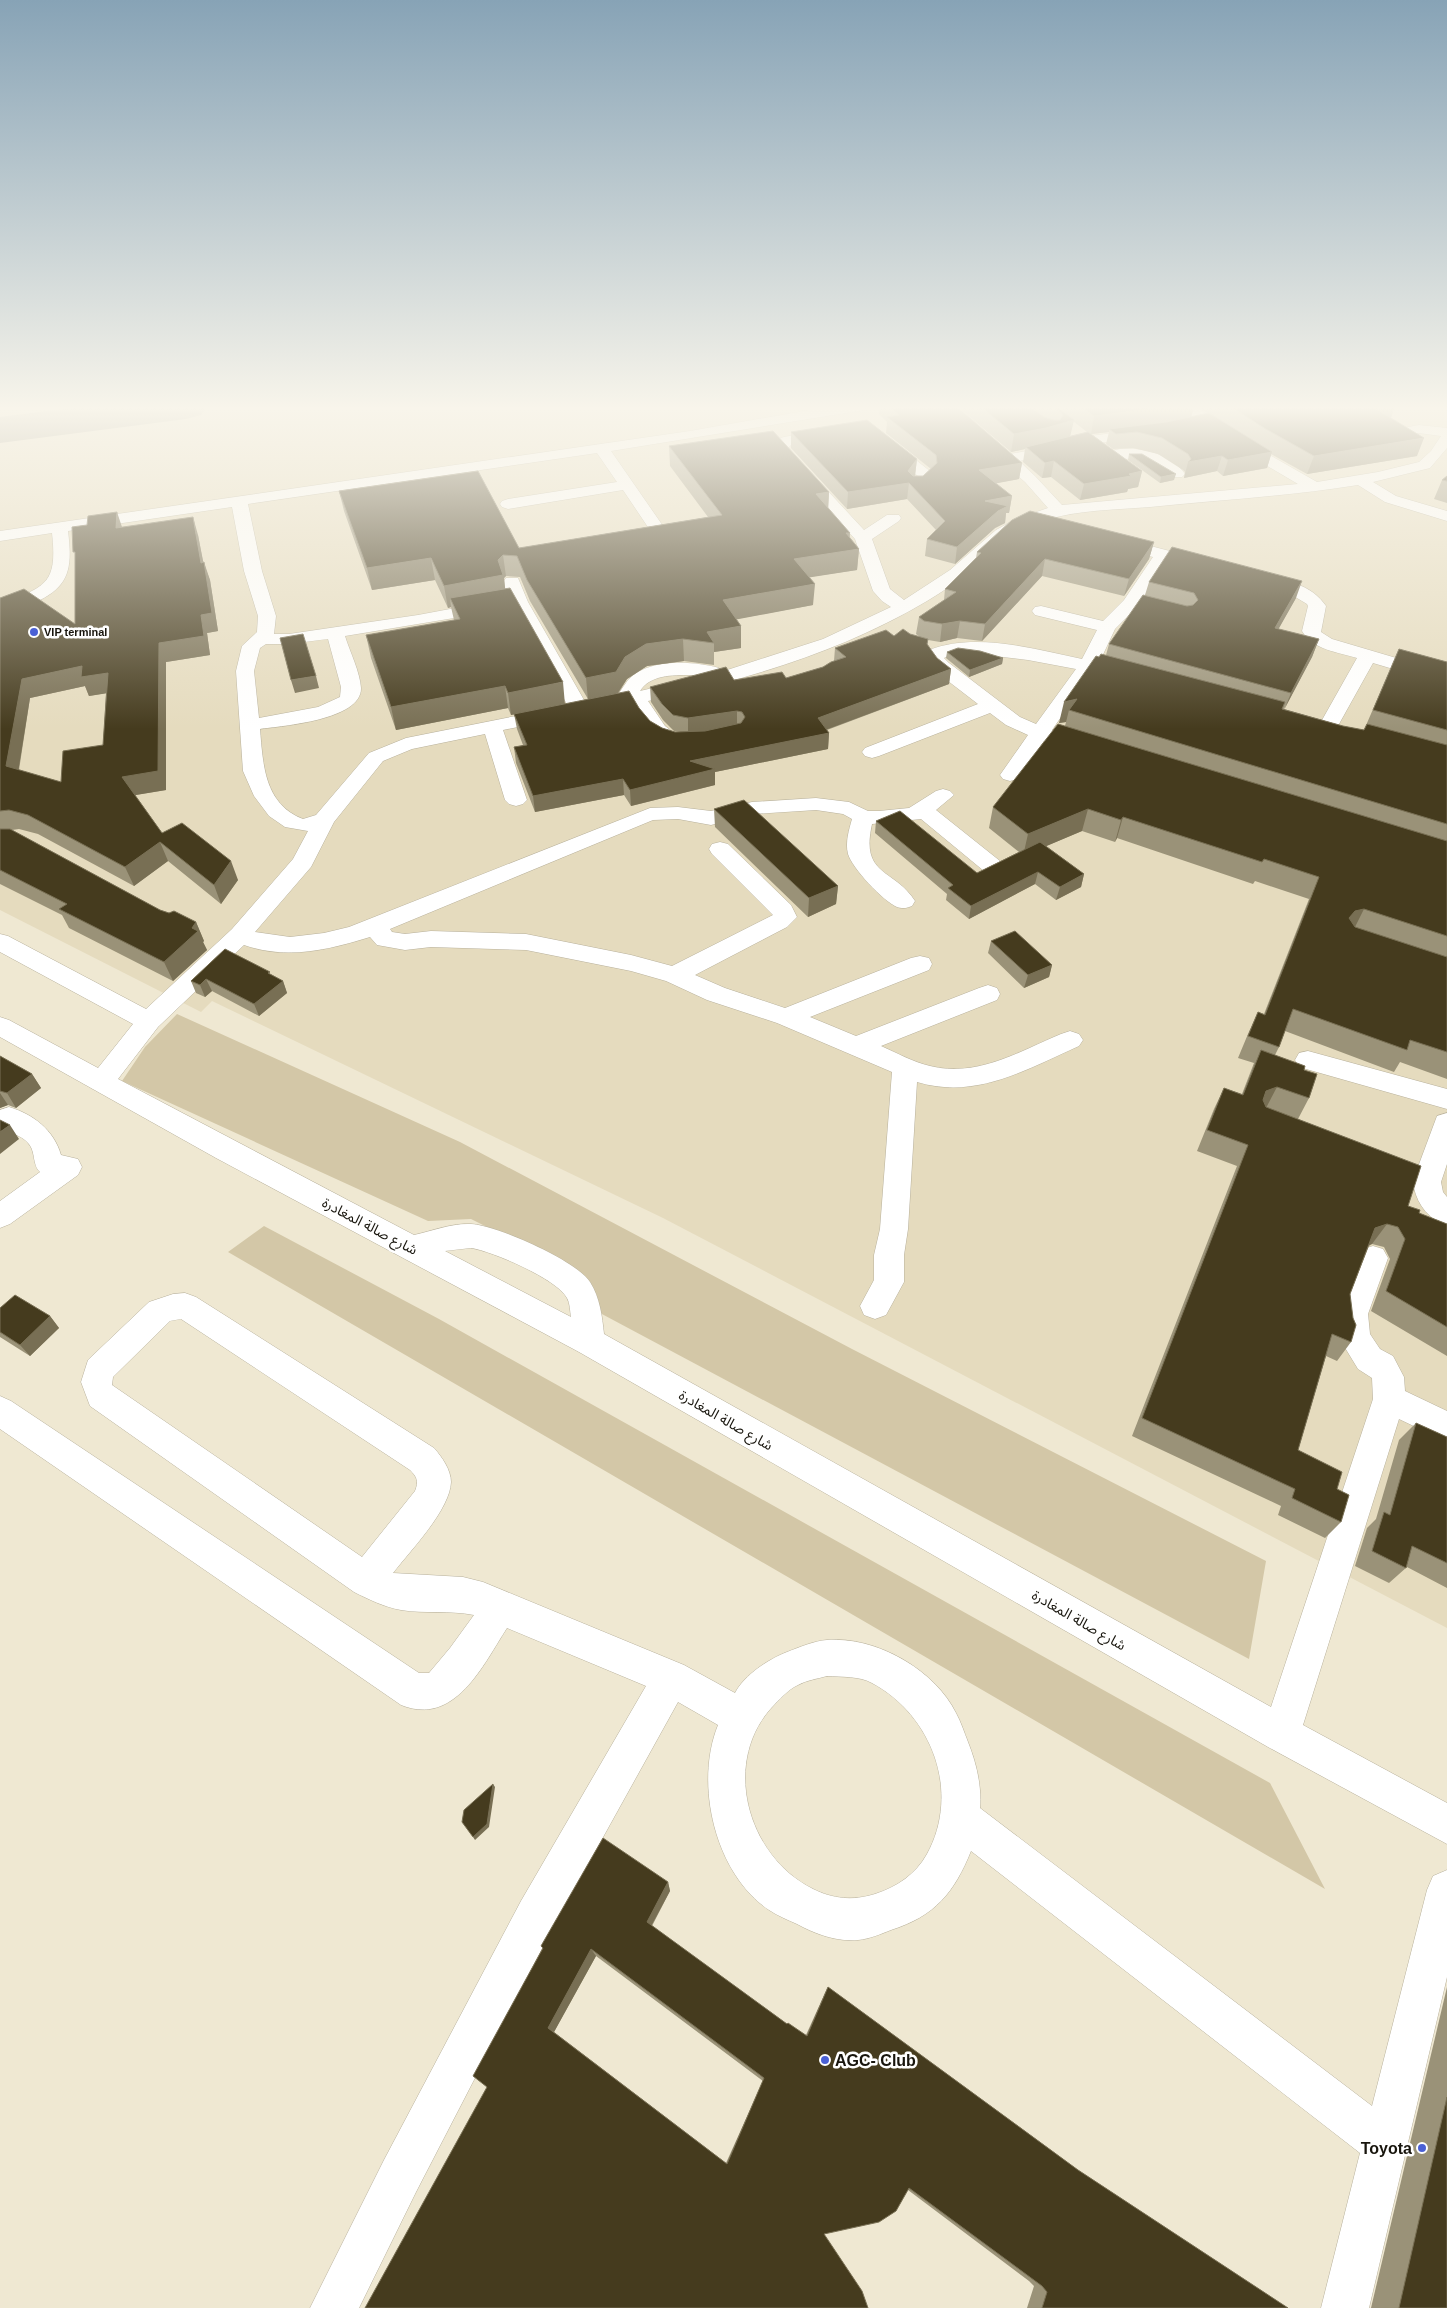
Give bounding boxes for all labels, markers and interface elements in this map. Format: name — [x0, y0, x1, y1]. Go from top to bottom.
marker: VIP terminal — [28, 626, 40, 638]
place label: VIP terminal — [44, 626, 107, 638]
street label: شارع صالة المغادرة — [318, 1194, 420, 1261]
street label: شارع صالة المغادرة — [675, 1387, 776, 1456]
street label: شارع صالة المغادرة — [1028, 1587, 1129, 1656]
place label: AGC- Club — [835, 2052, 916, 2069]
marker: AGC- Club — [819, 2054, 831, 2066]
place label: Toyota — [1361, 2140, 1412, 2157]
marker: Toyota — [1416, 2142, 1428, 2154]

